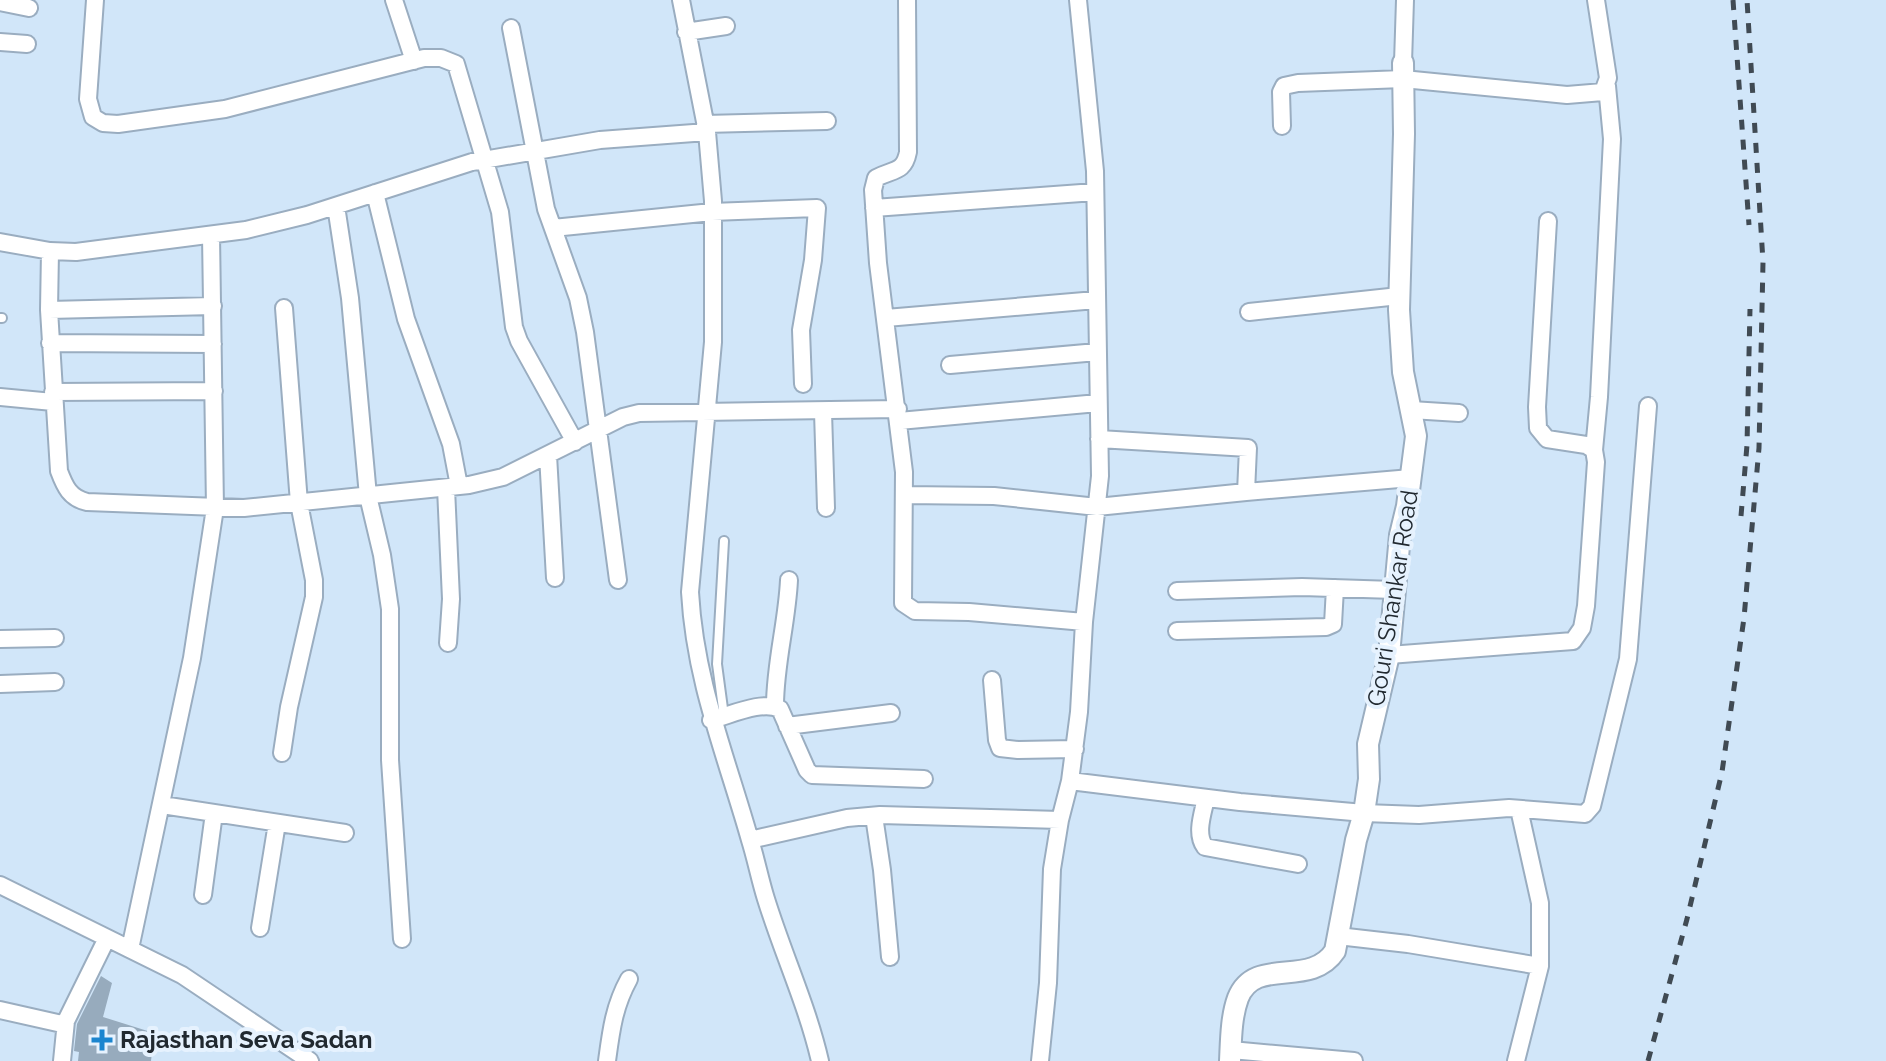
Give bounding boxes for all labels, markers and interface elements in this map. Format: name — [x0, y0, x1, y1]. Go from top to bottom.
street label: Gouri Shankar Road — [1361, 488, 1424, 708]
place label: Rajasthan Seva Sadan — [120, 1025, 372, 1054]
marker: Rajasthan Seva Sadan — [91, 1029, 113, 1051]

